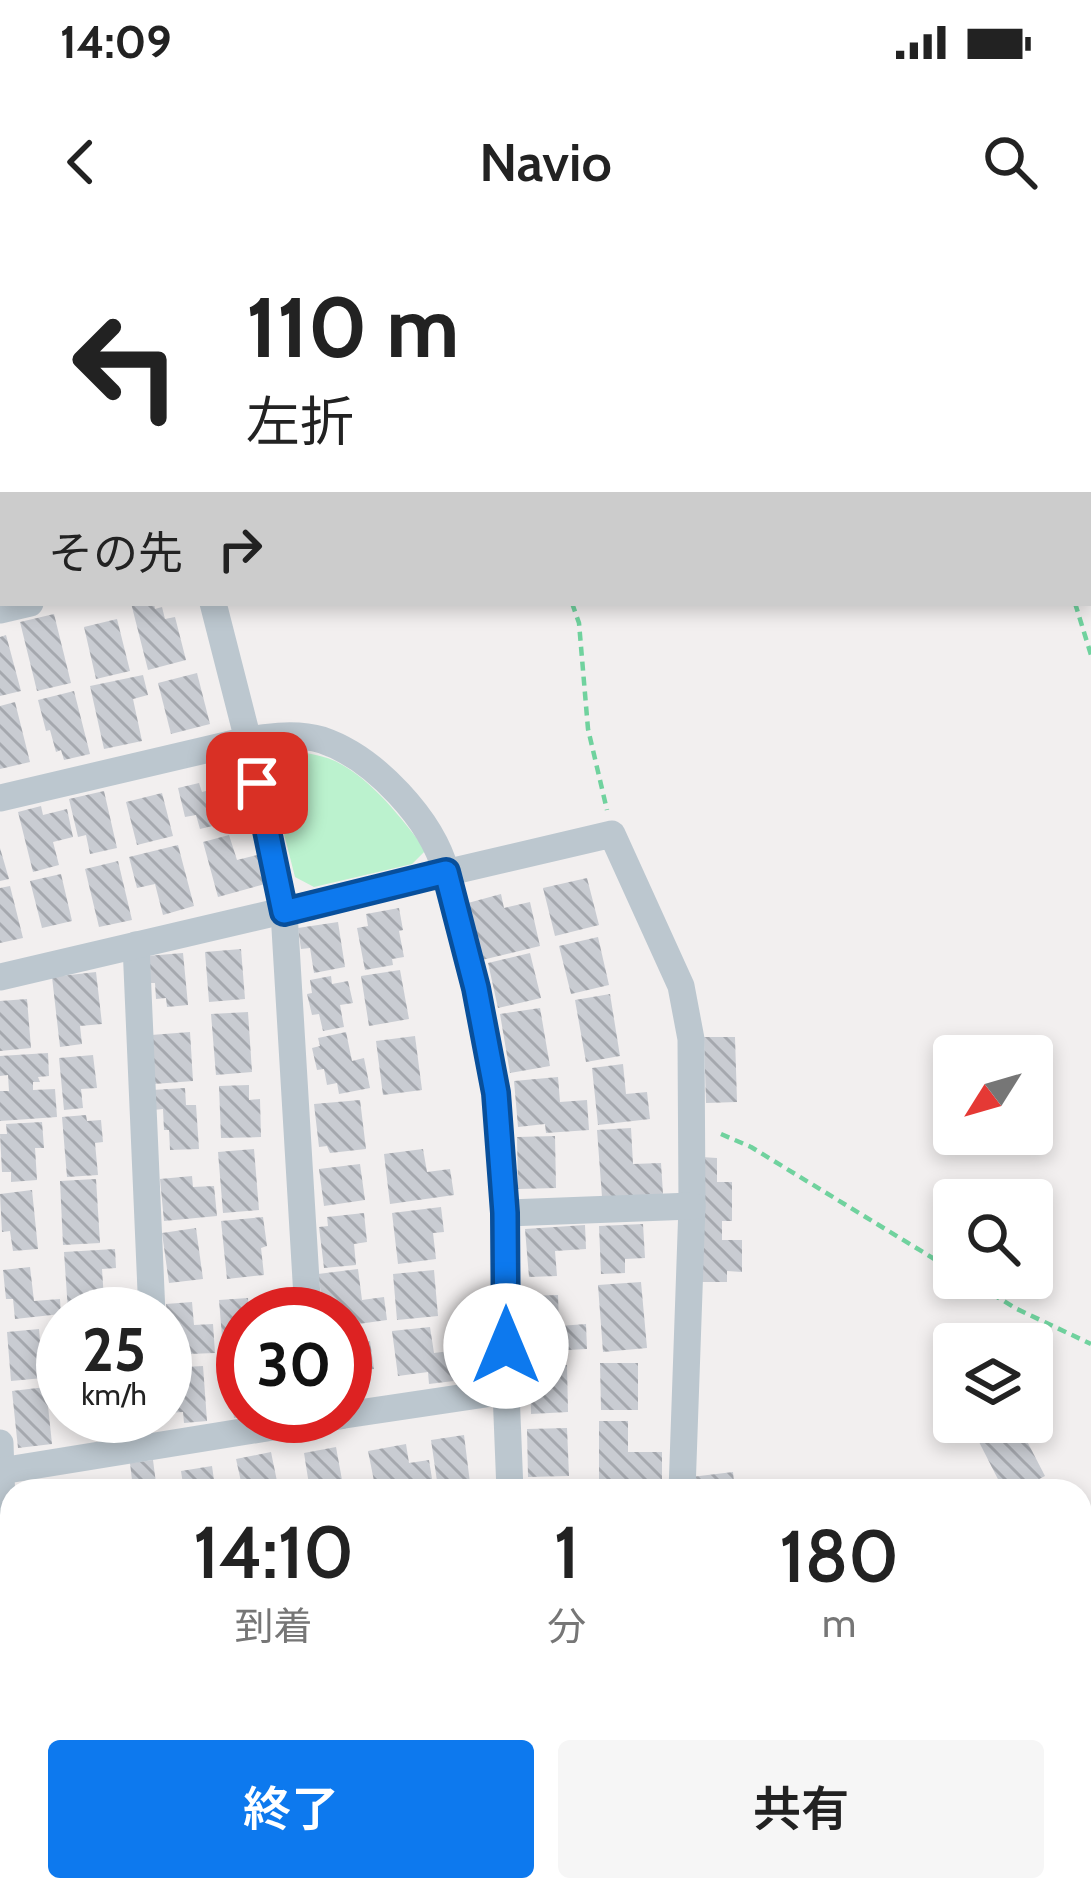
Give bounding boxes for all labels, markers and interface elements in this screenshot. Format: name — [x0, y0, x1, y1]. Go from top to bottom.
text: 14:09 — [60, 15, 172, 69]
icon: back — [48, 129, 114, 195]
text: Navio — [479, 129, 612, 195]
icon: search — [977, 129, 1043, 195]
text: 110 m — [246, 276, 459, 378]
icon: left — [48, 288, 204, 444]
text: 左折 — [246, 389, 354, 455]
icon: right — [207, 516, 273, 582]
text: その先 — [48, 526, 183, 580]
pin — [206, 732, 308, 834]
icon: arrive — [224, 750, 290, 816]
north arrow — [933, 1035, 1053, 1155]
map controls — [933, 1035, 1053, 1443]
button: search — [933, 1179, 1053, 1299]
position arrow — [443, 1283, 569, 1409]
speed limit sign: 30 — [216, 1287, 372, 1443]
text: 25 — [82, 1313, 146, 1386]
button: layers — [933, 1323, 1053, 1443]
text: km/h — [81, 1376, 147, 1413]
text: 14:10 — [193, 1509, 354, 1596]
text: 1 — [554, 1509, 579, 1596]
text: 180 — [779, 1513, 899, 1600]
text: m — [822, 1599, 856, 1647]
text: 到着 — [235, 1602, 313, 1650]
text: 分 — [547, 1602, 586, 1650]
button: 終了 — [48, 1740, 534, 1878]
button: 共有 — [558, 1740, 1044, 1878]

